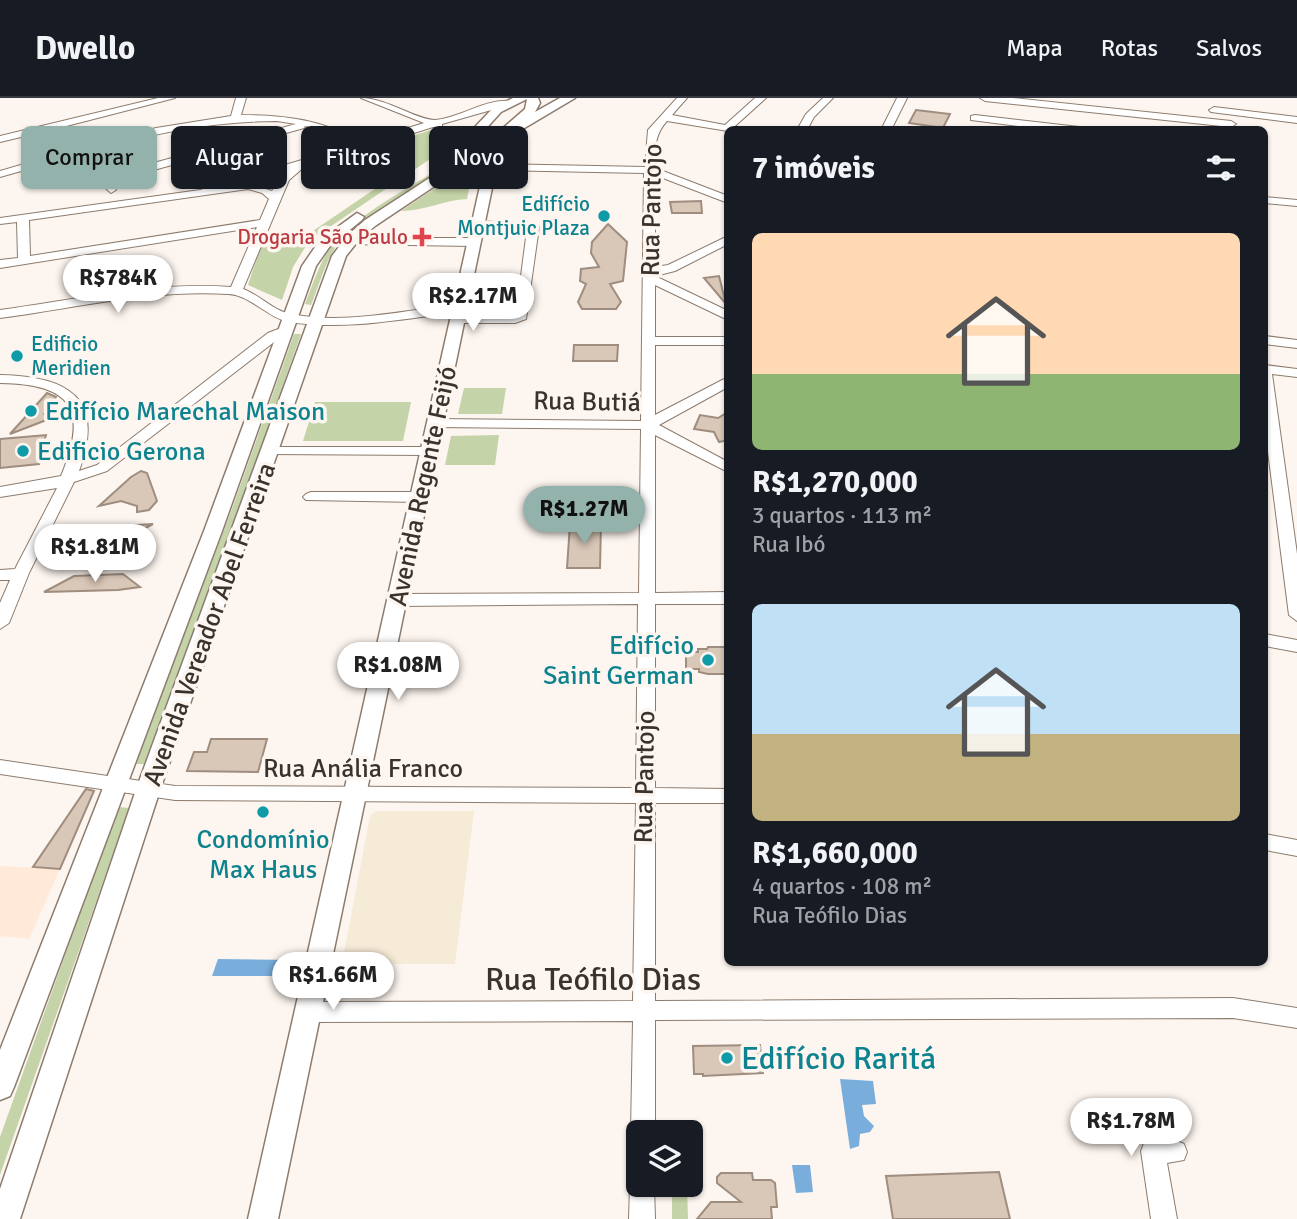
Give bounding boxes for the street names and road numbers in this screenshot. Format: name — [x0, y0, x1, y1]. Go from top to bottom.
street label: Rua Pantojo — [635, 143, 669, 277]
street label: Avenida Regente Feijó — [382, 363, 464, 609]
street label: Rua Butiá — [533, 385, 641, 419]
street label: Avenida Vereador Abel Ferreira — [137, 458, 283, 790]
street label: Rua Pantojo — [628, 710, 662, 844]
street label: Rua Anália Franco — [263, 753, 463, 785]
street label: Rua Teófilo Dias — [485, 960, 701, 999]

